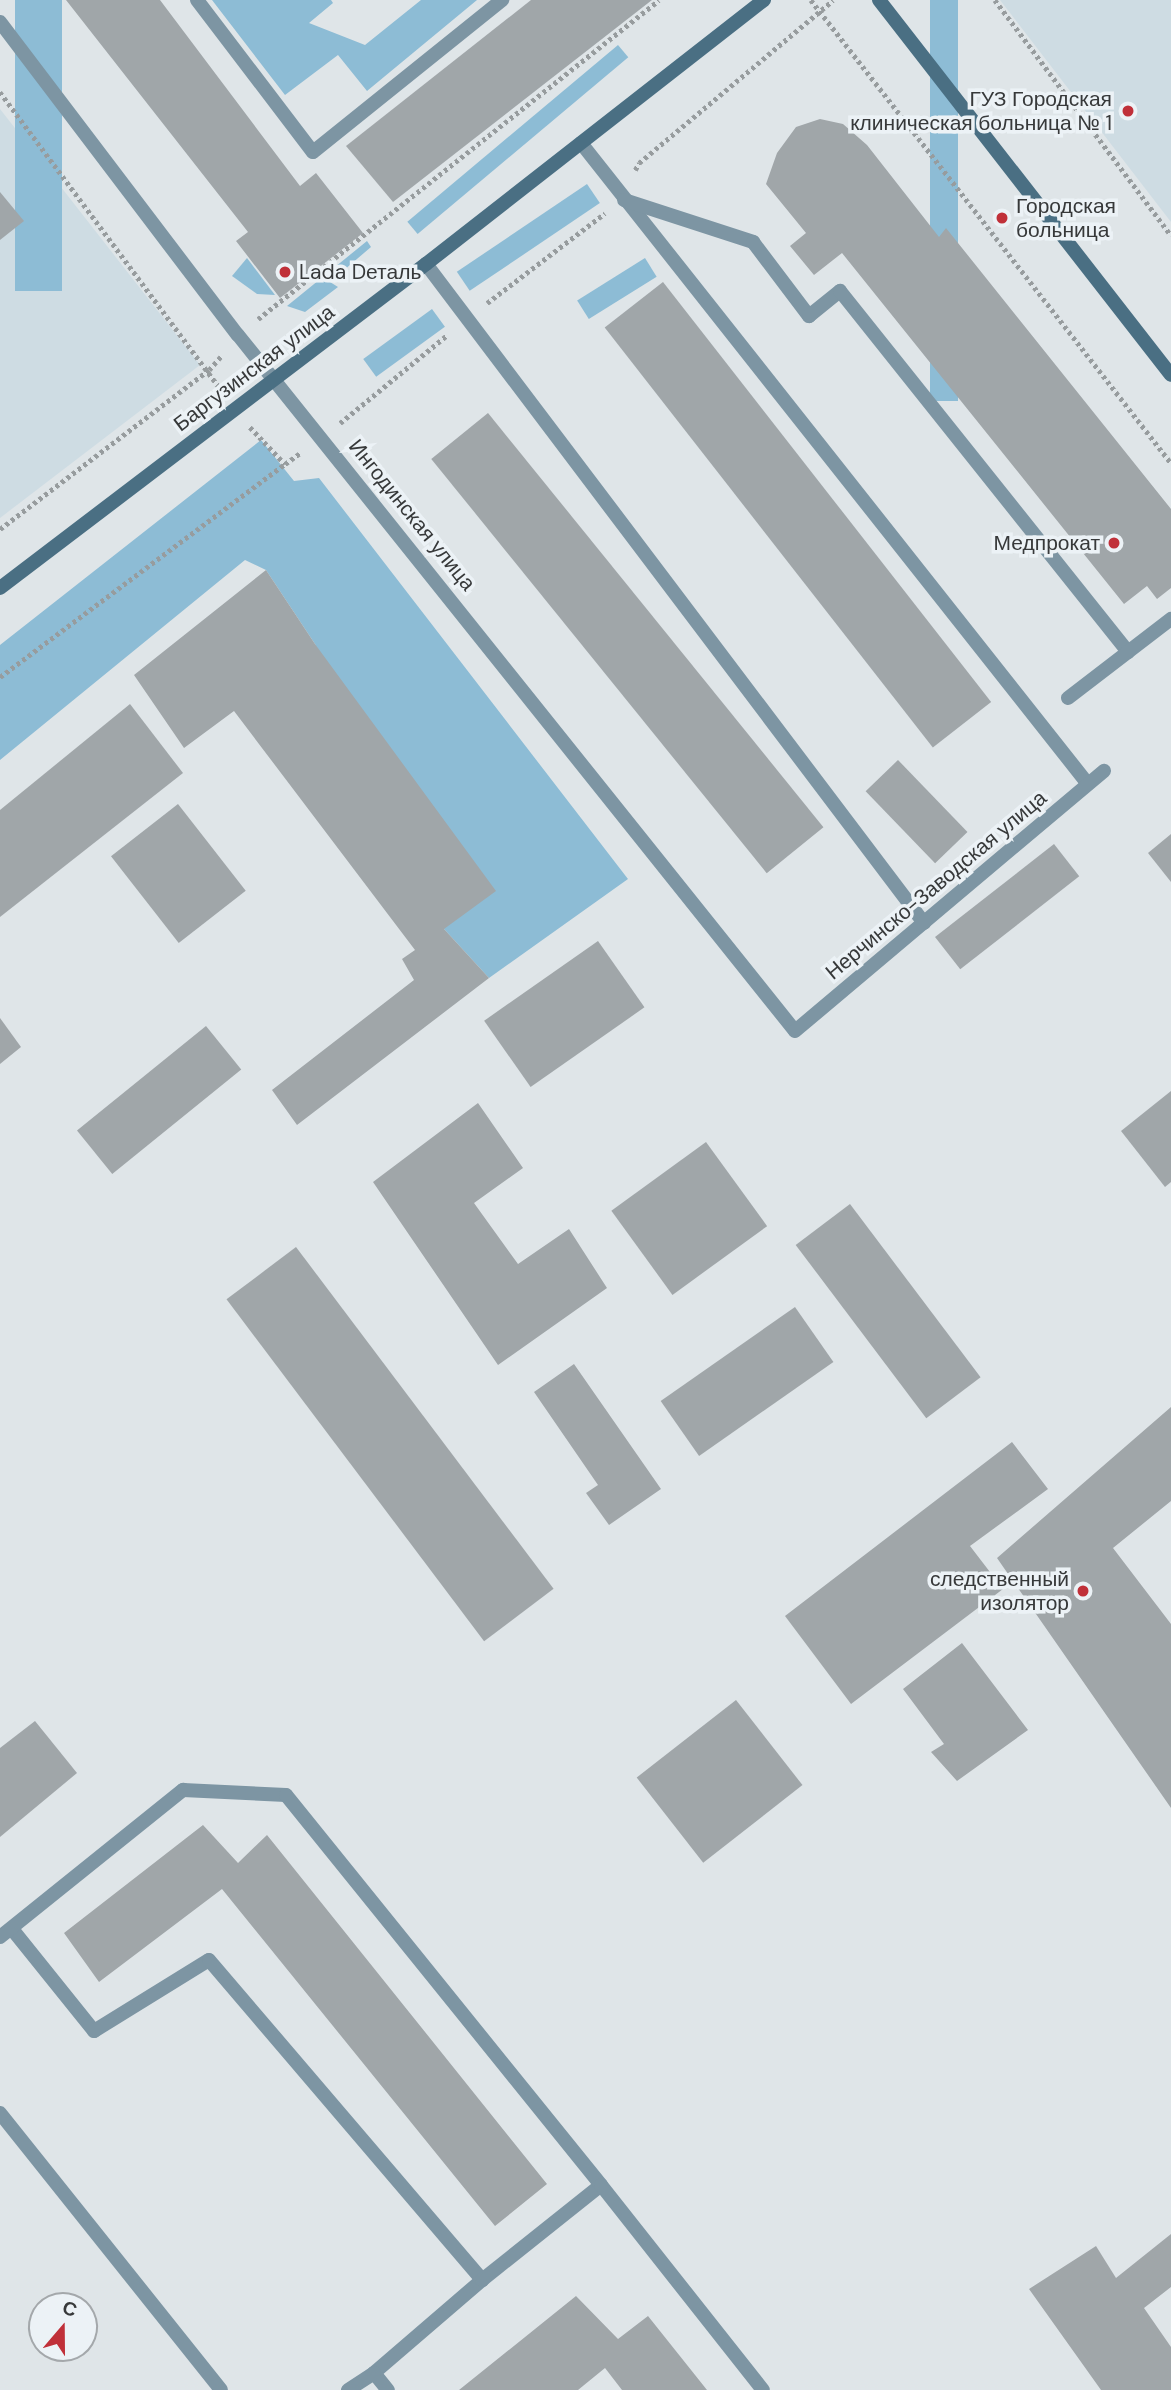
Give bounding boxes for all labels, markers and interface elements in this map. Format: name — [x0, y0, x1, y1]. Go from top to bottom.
place label: ГУЗ Городская клиническая больница № 1 — [850, 86, 1112, 136]
marker: ГУЗ Городская клиническая больница № 1 — [1118, 101, 1138, 121]
place label: Городская больница — [1016, 193, 1116, 243]
marker: Городская больница — [994, 210, 1010, 226]
place label: Lada Dеталь — [299, 259, 421, 285]
marker: Lada Dеталь — [277, 264, 293, 280]
street label: Баргузинская улица — [169, 299, 339, 437]
street label: Ингодинская улица — [343, 434, 481, 596]
place label: Медпрокат — [994, 530, 1100, 556]
marker: Медпрокат — [1106, 535, 1122, 551]
street label: Нерчинско-Заводская улица — [820, 785, 1052, 985]
place label: следственный изолятор — [930, 1566, 1069, 1616]
marker: следственный изолятор — [1075, 1583, 1091, 1599]
north arrow — [28, 2292, 98, 2362]
text: С — [59, 2295, 80, 2323]

